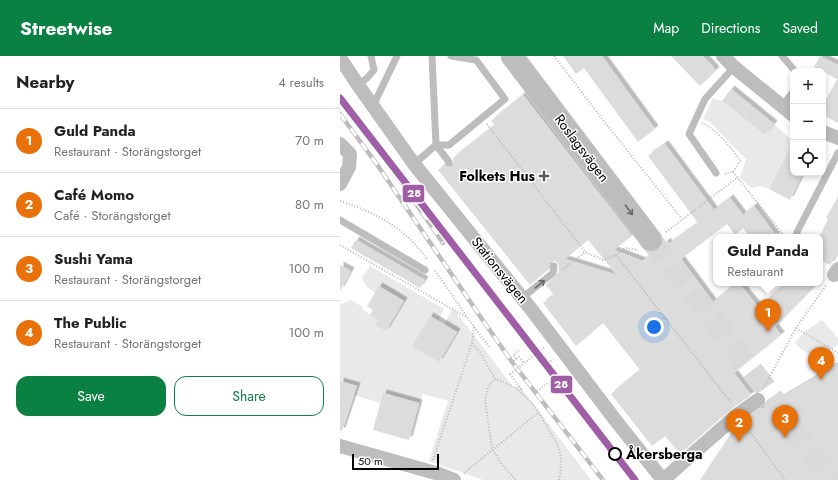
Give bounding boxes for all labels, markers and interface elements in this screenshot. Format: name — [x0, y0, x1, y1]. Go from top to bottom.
text: Streetwise — [20, 15, 113, 42]
text: Map — [653, 18, 679, 38]
text: Directions — [701, 18, 761, 38]
text: Saved — [783, 18, 818, 38]
map controls — [790, 68, 826, 176]
button: + — [790, 68, 826, 104]
text: Nearby — [16, 70, 74, 94]
text: 4 results — [278, 73, 324, 92]
button: − — [790, 104, 826, 140]
street label: Roslagsvägen — [550, 110, 614, 186]
text: Guld Panda — [54, 120, 136, 142]
text: 1 — [26, 131, 32, 150]
text: 70 m — [295, 131, 324, 150]
button: locate — [790, 140, 826, 176]
text: Restaurant · Storängstorget — [54, 142, 201, 161]
place label: Folkets Hus — [459, 166, 536, 186]
marker: Folkets Hus — [538, 170, 550, 182]
text: Café Momo — [54, 184, 134, 206]
line badge: 28 — [402, 184, 425, 203]
text: 28 — [407, 185, 421, 201]
text: 2 — [25, 195, 33, 214]
text: 80 m — [295, 195, 324, 214]
one-way arrow — [624, 204, 633, 215]
text: Café · Storängstorget — [54, 206, 171, 225]
street label: Stationsvägen — [467, 232, 533, 308]
popup — [713, 234, 823, 286]
text: Guld Panda — [727, 240, 809, 262]
text: Sushi Yama — [54, 248, 133, 270]
text: 3 — [25, 259, 33, 278]
text: 100 m — [289, 259, 324, 278]
text: Restaurant — [727, 262, 783, 281]
text: Restaurant · Storängstorget — [54, 270, 201, 289]
one-way arrow — [535, 279, 546, 288]
pin: 1 — [755, 299, 781, 332]
text: The Public — [54, 312, 127, 334]
your location — [644, 317, 664, 337]
text: 4 — [24, 323, 34, 342]
text: 100 m — [289, 323, 324, 342]
text: Restaurant · Storängstorget — [54, 334, 201, 353]
pin: 4 — [808, 347, 834, 380]
line badge: 28 — [550, 375, 573, 394]
button: Save — [16, 376, 166, 416]
button: Share — [174, 376, 324, 416]
text: 28 — [554, 376, 568, 392]
pin: 3 — [772, 405, 798, 438]
pin: 2 — [726, 409, 752, 442]
place label: Åkersberga — [625, 444, 703, 464]
marker: Åkersberga — [608, 447, 622, 461]
scale bar — [352, 452, 439, 471]
text: 50 m — [358, 453, 383, 469]

